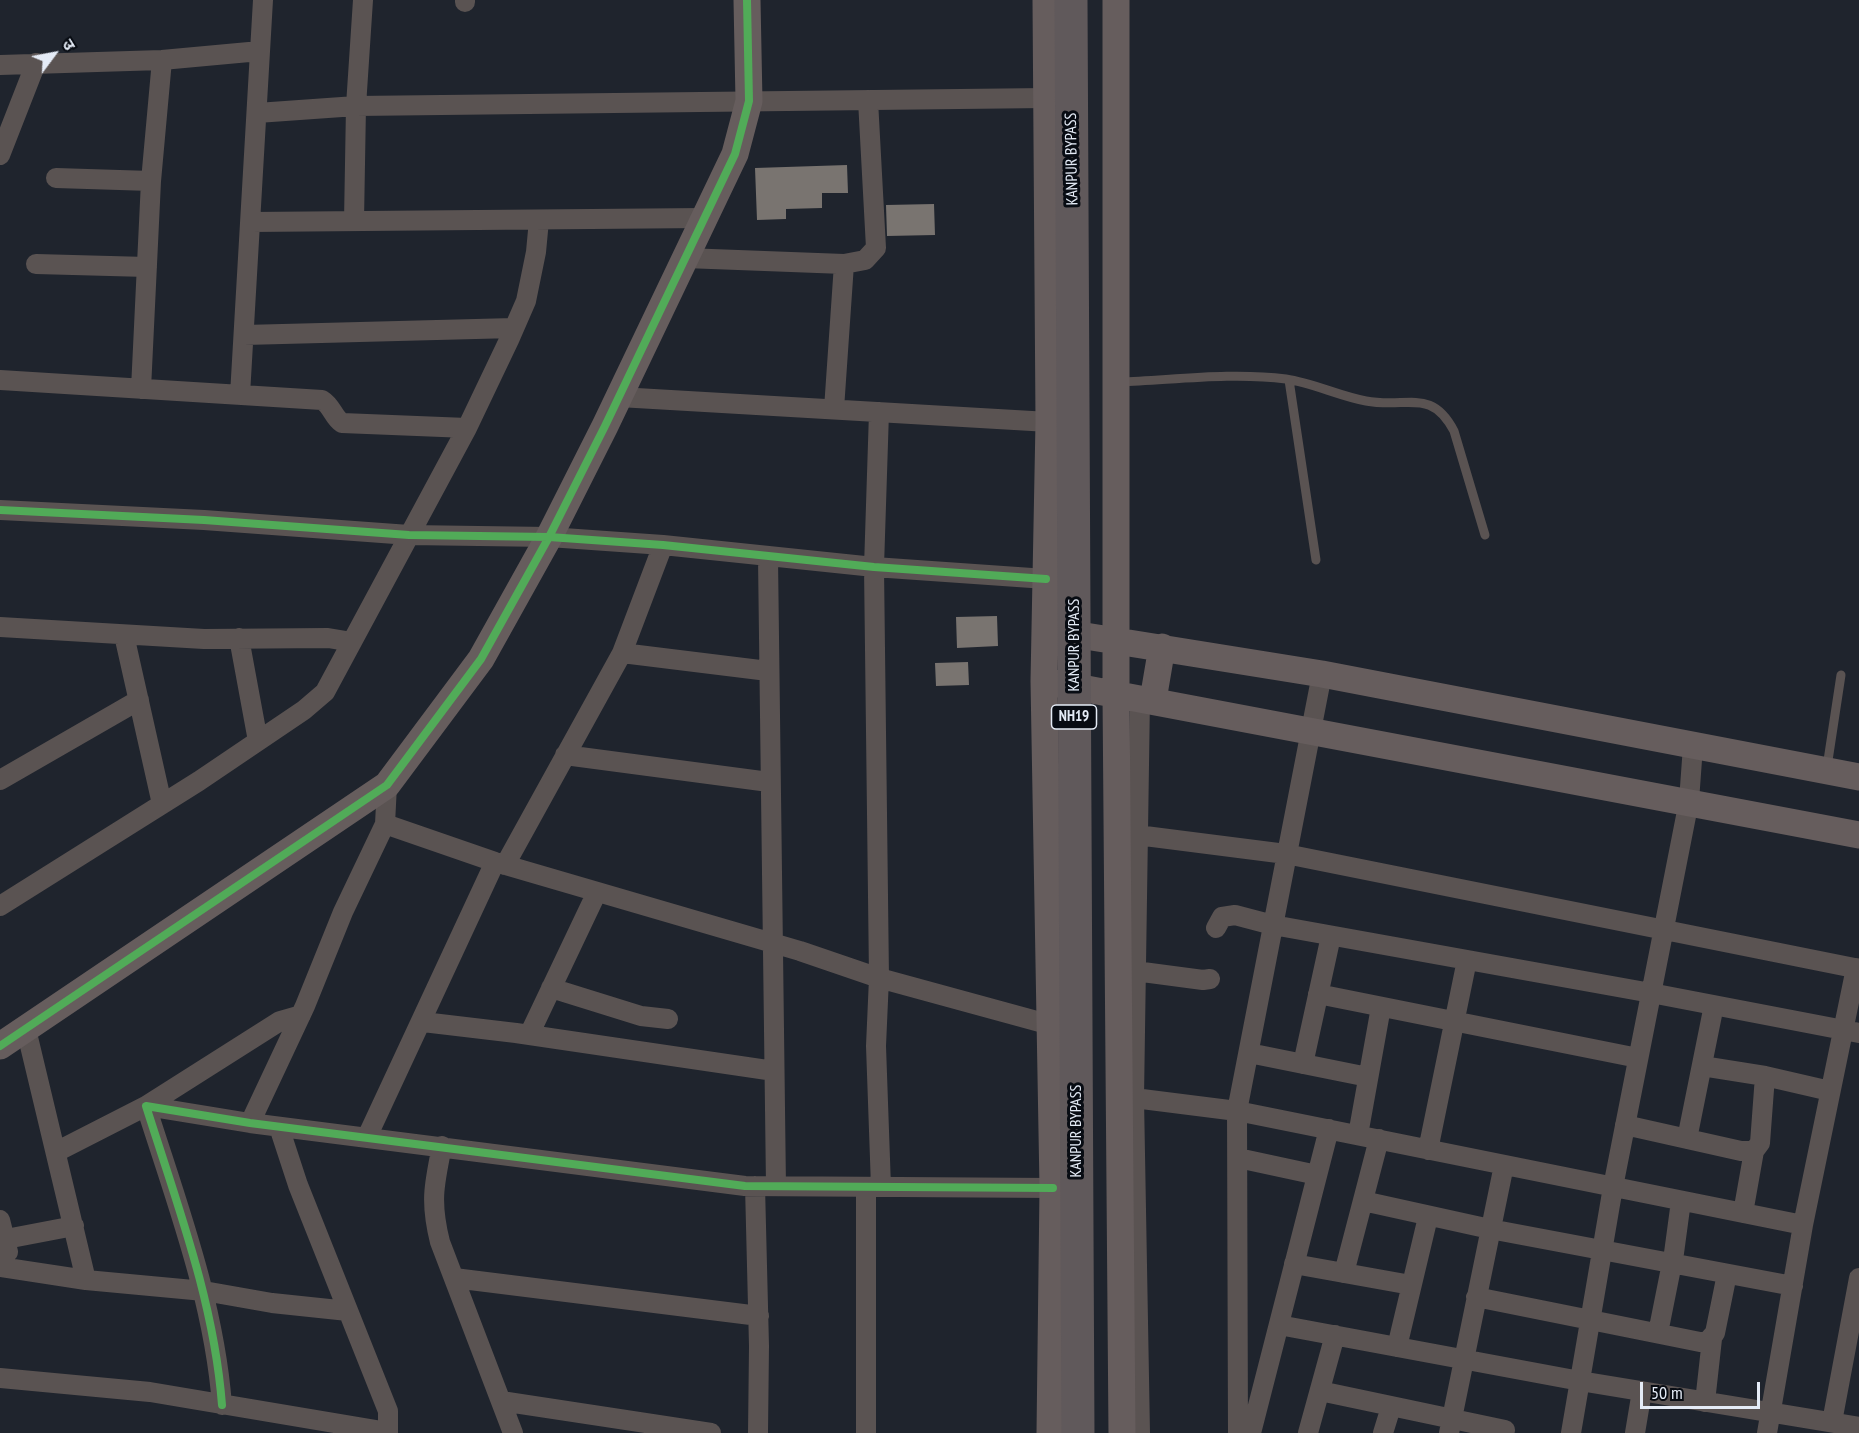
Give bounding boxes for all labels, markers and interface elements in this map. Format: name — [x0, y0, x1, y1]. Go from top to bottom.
north arrow — [24, 24, 84, 84]
text: उ — [58, 35, 80, 54]
street label: KANPUR BYPASS — [1062, 112, 1082, 206]
street label: KANPUR BYPASS — [1064, 599, 1084, 691]
road number: NH19 — [1052, 705, 1096, 729]
street label: KANPUR BYPASS — [1066, 1085, 1086, 1177]
scale bar — [1643, 1370, 1763, 1408]
text: 50 m — [1651, 1381, 1683, 1404]

